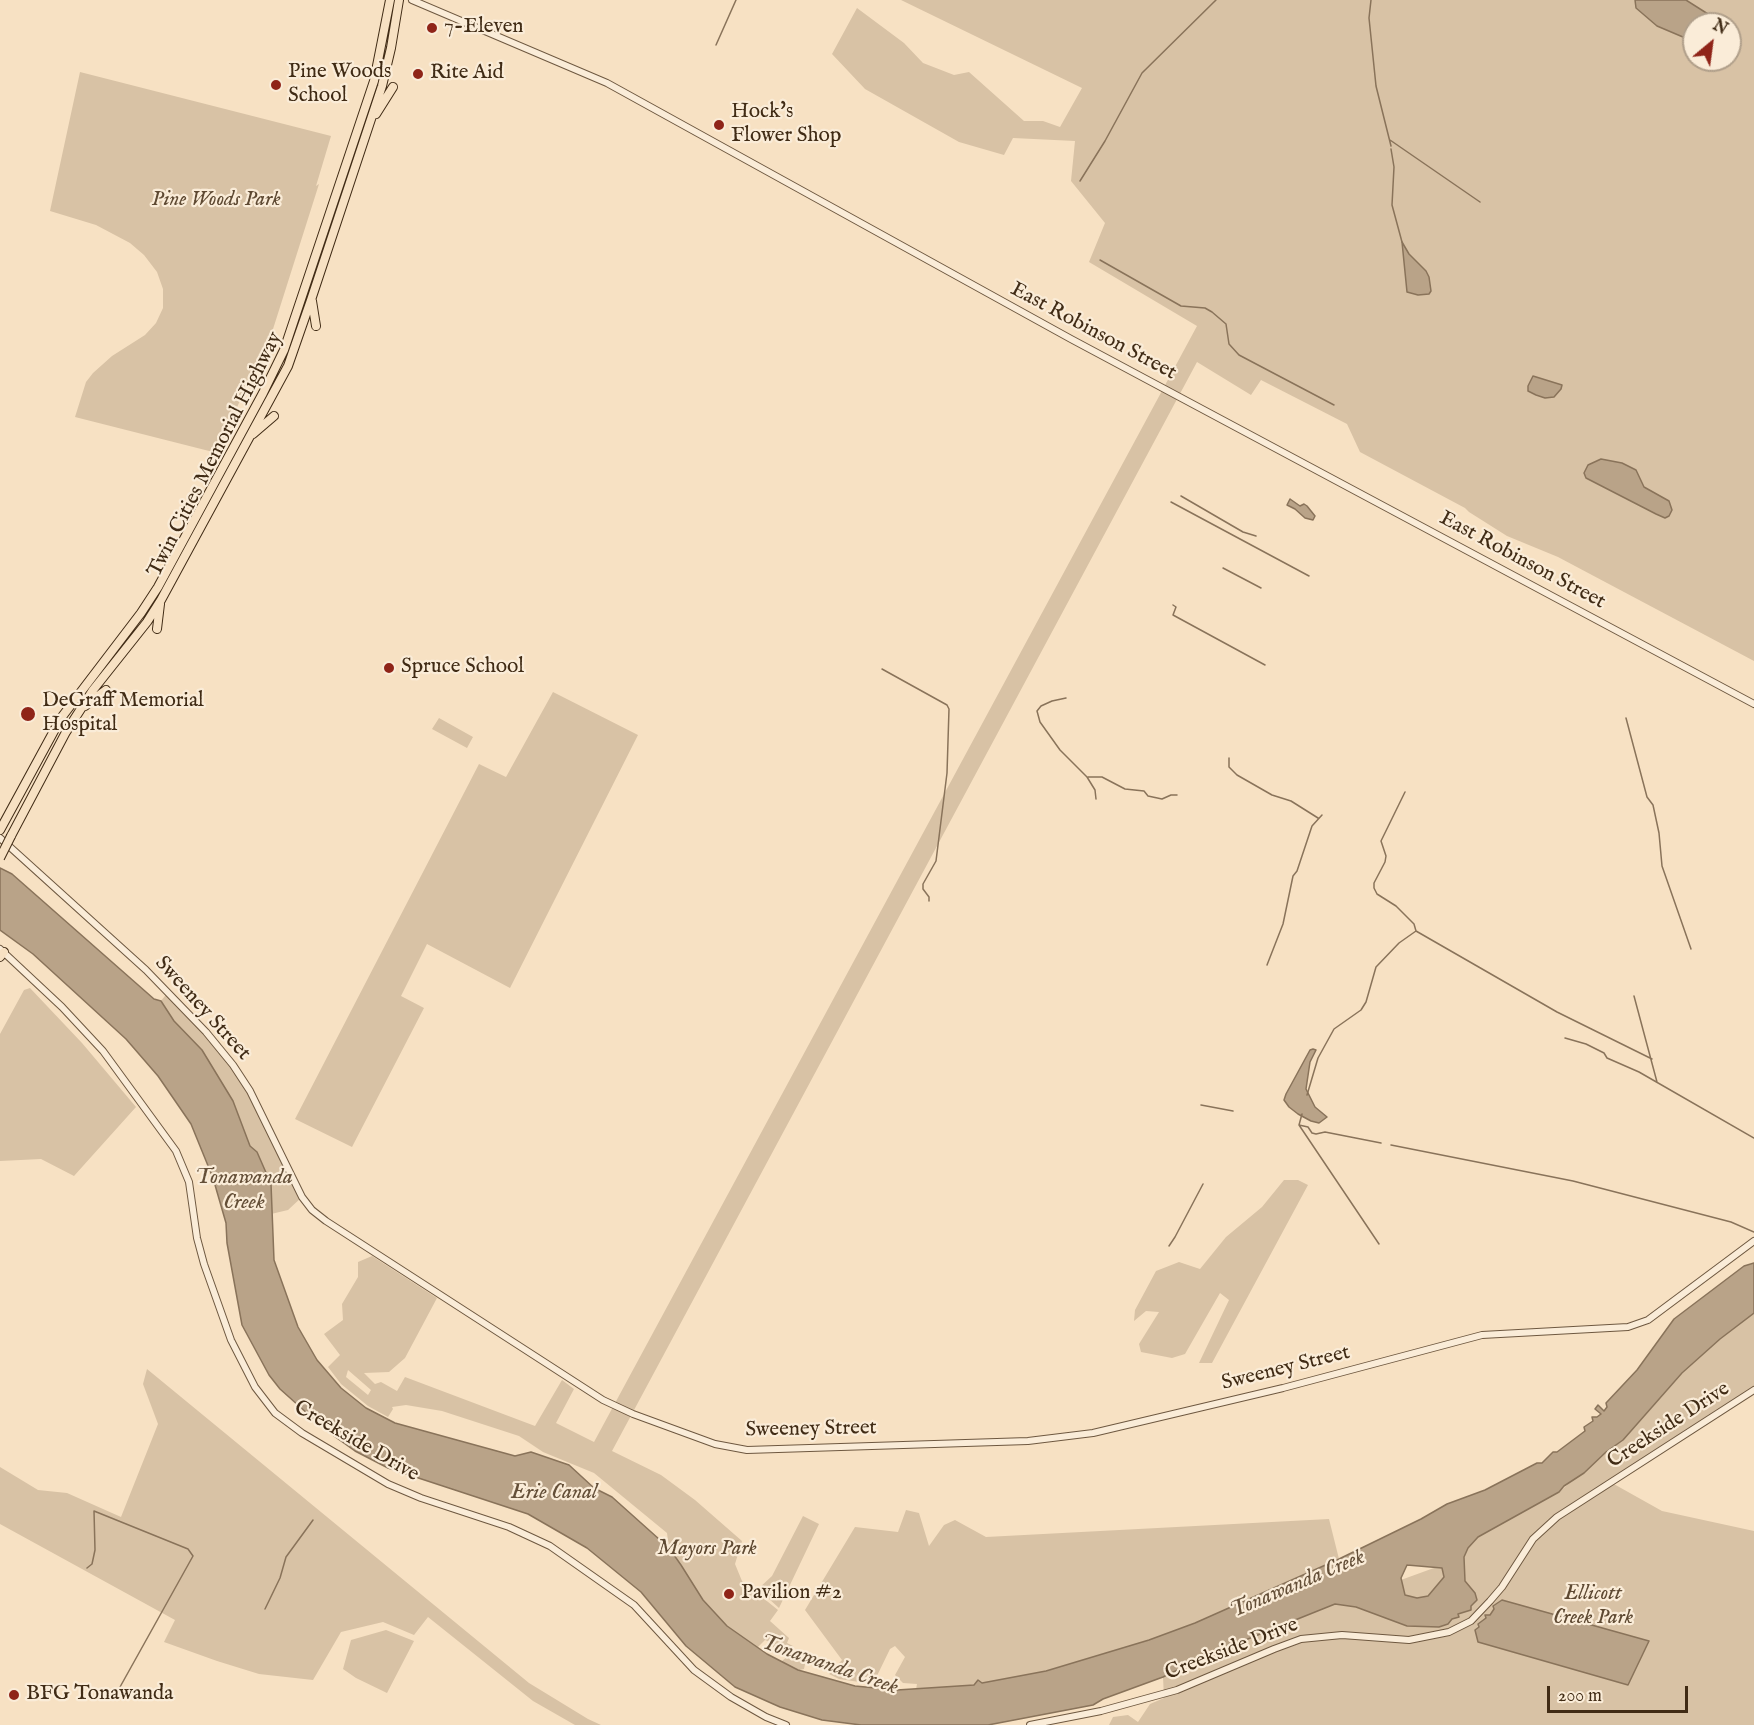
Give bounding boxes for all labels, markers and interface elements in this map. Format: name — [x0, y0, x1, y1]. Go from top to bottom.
north arrow — [1682, 12, 1742, 72]
place label: 7-Eleven — [444, 15, 523, 41]
text: N — [1709, 16, 1731, 40]
marker: 7-Eleven — [425, 21, 439, 35]
place label: Pine Woods School — [288, 60, 391, 110]
place label: Rite Aid — [430, 61, 504, 87]
marker: Rite Aid — [411, 67, 425, 81]
marker: Pine Woods School — [269, 78, 283, 92]
place label: Hock's Flower Shop — [731, 100, 841, 150]
marker: Hock's Flower Shop — [712, 118, 726, 132]
park label: Pine Woods Park — [151, 188, 281, 214]
street label: East Robinson Street — [1006, 278, 1180, 386]
street label: Twin Cities Memorial Highway — [143, 328, 289, 582]
street label: East Robinson Street — [1435, 507, 1609, 615]
place label: Spruce School — [401, 655, 524, 681]
marker: Spruce School — [382, 661, 396, 675]
place label: DeGraff Memorial Hospital — [42, 689, 204, 739]
marker: DeGraff Memorial Hospital — [19, 705, 37, 723]
street label: Sweeney Street — [149, 952, 255, 1066]
water label: Tonawanda Creek — [195, 1165, 293, 1216]
street label: Sweeney Street — [1219, 1341, 1353, 1397]
street label: Creekside Drive — [1603, 1377, 1735, 1475]
street label: Creekside Drive — [289, 1396, 423, 1488]
street label: Sweeney Street — [745, 1416, 877, 1444]
water label: Erie Canal — [511, 1480, 597, 1506]
park label: Mayors Park — [657, 1537, 757, 1563]
water label: Tonawanda Creek — [1227, 1545, 1369, 1625]
place label: Pavilion #2 — [741, 1581, 842, 1607]
park label: Ellicott Creek Park — [1553, 1582, 1633, 1632]
marker: Pavilion #2 — [722, 1587, 736, 1601]
street label: Creekside Drive — [1162, 1613, 1302, 1687]
water label: Tonawanda Creek — [757, 1630, 901, 1702]
scale bar — [1550, 1674, 1691, 1712]
place label: BFG Tonawanda — [26, 1682, 173, 1708]
text: 200 m — [1558, 1685, 1602, 1708]
marker: BFG Tonawanda — [7, 1688, 21, 1702]

